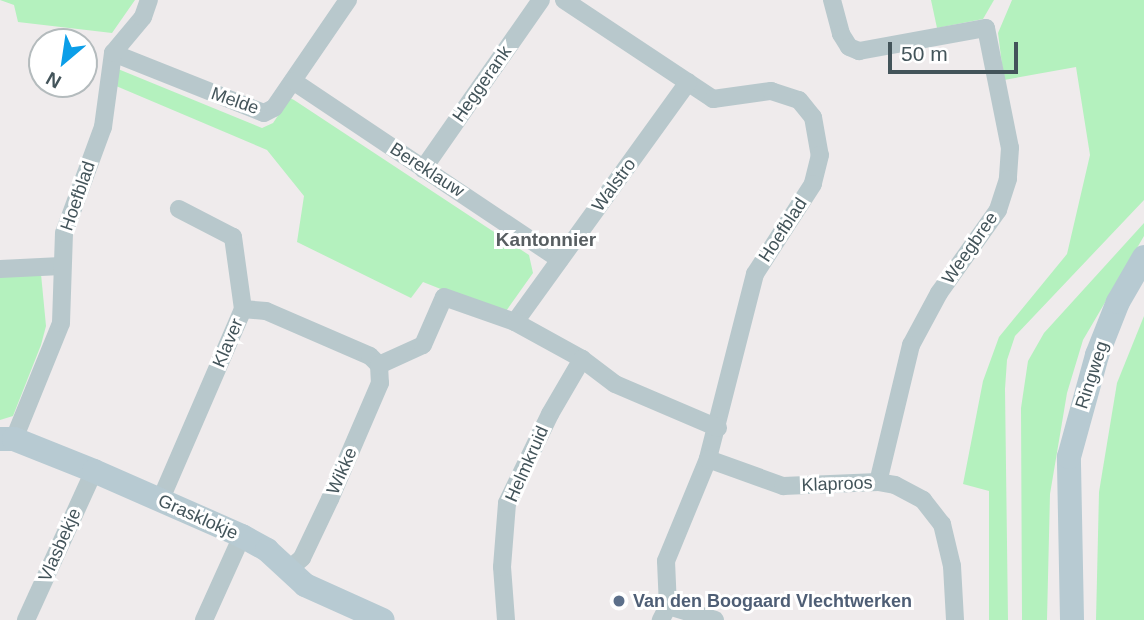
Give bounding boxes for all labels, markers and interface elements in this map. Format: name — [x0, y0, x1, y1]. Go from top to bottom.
north arrow — [28, 28, 98, 98]
scale bar — [892, 28, 1021, 72]
street label: Heggerank — [448, 42, 516, 126]
text: 50 m — [901, 42, 948, 65]
text: N — [42, 68, 65, 93]
street label: Melde — [208, 83, 262, 119]
street label: Bereklauw — [386, 138, 468, 202]
street label: Walstro — [588, 154, 640, 216]
street label: Hoefblad — [56, 158, 100, 234]
street label: Hoefblad — [754, 194, 812, 266]
street label: Weegbree — [937, 208, 1003, 288]
district label: Kantonnier — [496, 229, 596, 251]
street label: Klaver — [208, 315, 248, 371]
street label: Ringweg — [1071, 338, 1113, 412]
street label: Helmkruid — [501, 423, 553, 505]
street label: Wikke — [322, 444, 362, 498]
street label: Klaproos — [801, 472, 873, 496]
street label: Grasklokje — [155, 490, 241, 544]
street label: Vlasbekje — [34, 505, 86, 585]
place label: Van den Boogaard Vlechtwerken — [633, 590, 912, 612]
marker: Van den Boogaard Vlechtwerken — [611, 593, 627, 609]

